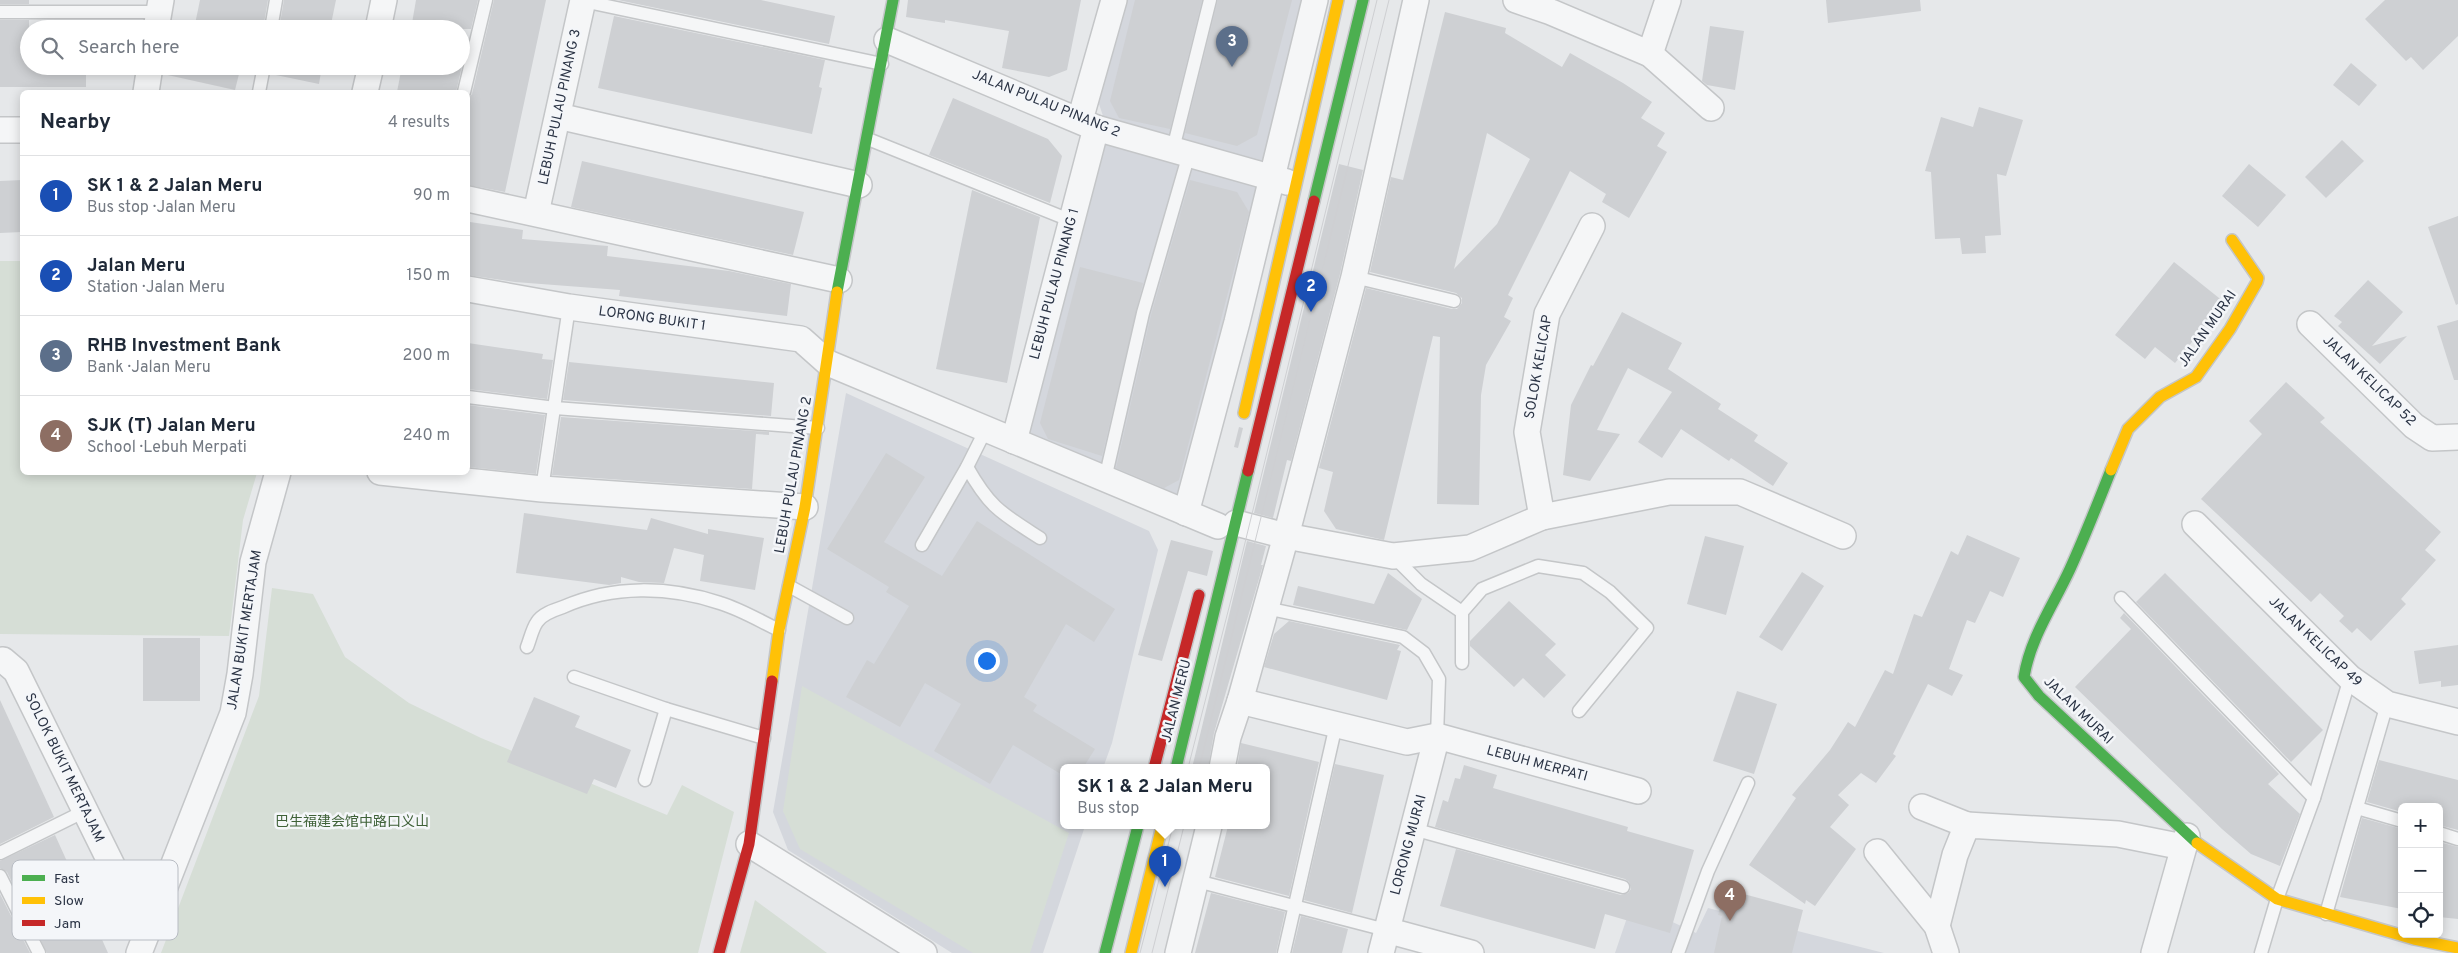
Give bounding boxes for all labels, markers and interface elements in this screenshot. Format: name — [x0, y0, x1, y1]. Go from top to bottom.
search box — [20, 20, 470, 75]
pin: 3 — [1216, 26, 1248, 67]
street label: LEBUH PULAU PINANG 3 — [535, 27, 585, 187]
icon: search — [38, 34, 66, 62]
text: Search here — [78, 36, 180, 60]
street label: JALAN PULAU PINANG 2 — [969, 66, 1123, 142]
text: Nearby — [40, 109, 111, 136]
text: 4 results — [388, 113, 450, 133]
text: SK 1 & 2 Jalan Meru — [87, 174, 262, 198]
text: 1 — [53, 186, 59, 206]
text: 90 m — [413, 186, 450, 206]
text: Bus stop · Jalan Meru — [87, 198, 236, 218]
street label: LEBUH PULAU PINANG 1 — [1027, 207, 1083, 361]
text: Jalan Meru — [87, 254, 186, 278]
text: 2 — [51, 266, 61, 286]
text: 150 m — [407, 266, 450, 286]
pin: 2 — [1295, 271, 1327, 312]
text: Station · Jalan Meru — [87, 278, 225, 298]
street label: JALAN MURAI — [2175, 287, 2241, 371]
street label: LORONG BUKIT 1 — [597, 303, 707, 335]
street label: SOLOK KELICAP — [1521, 314, 1557, 420]
street label: JALAN KELICAP 52 — [2319, 332, 2419, 430]
text: RHB Investment Bank — [87, 334, 281, 358]
text: 3 — [51, 346, 61, 366]
text: 200 m — [402, 346, 450, 366]
text: Bank · Jalan Meru — [87, 358, 211, 378]
street label: LEBUH PULAU PINANG 2 — [772, 395, 816, 555]
text: SJK (T) Jalan Meru — [87, 414, 256, 438]
text: 4 — [51, 426, 61, 446]
text: 240 m — [403, 426, 450, 446]
text: School · Lebuh Merpati — [87, 438, 247, 458]
street label: JALAN BUKIT MERTAJAM — [224, 549, 266, 711]
street label: JALAN KELICAP 49 — [2265, 593, 2365, 691]
your location — [974, 648, 1000, 674]
street label: JALAN MERU — [1158, 658, 1196, 744]
street label: JALAN MURAI — [2040, 674, 2116, 748]
street label: SOLOK BUKIT MERTAJAM — [20, 691, 108, 845]
street label: LEBUH MERPATI — [1485, 742, 1589, 786]
popup — [1060, 764, 1270, 829]
text: SK 1 & 2 Jalan Meru — [1077, 775, 1253, 799]
street label: LORONG MURAI — [1387, 793, 1431, 897]
text: Bus stop — [1077, 799, 1139, 819]
map controls — [2398, 803, 2443, 938]
button: + — [2398, 803, 2443, 848]
park label: 巴生福建会馆中路口义山 — [275, 814, 429, 831]
pin: 1 — [1149, 846, 1181, 887]
button: − — [2398, 848, 2443, 893]
legend — [12, 860, 178, 940]
text: Fast — [54, 871, 80, 888]
pin: 4 — [1714, 880, 1746, 921]
text: Slow — [54, 893, 84, 910]
button: locate — [2398, 893, 2443, 938]
text: Jam — [54, 916, 81, 933]

